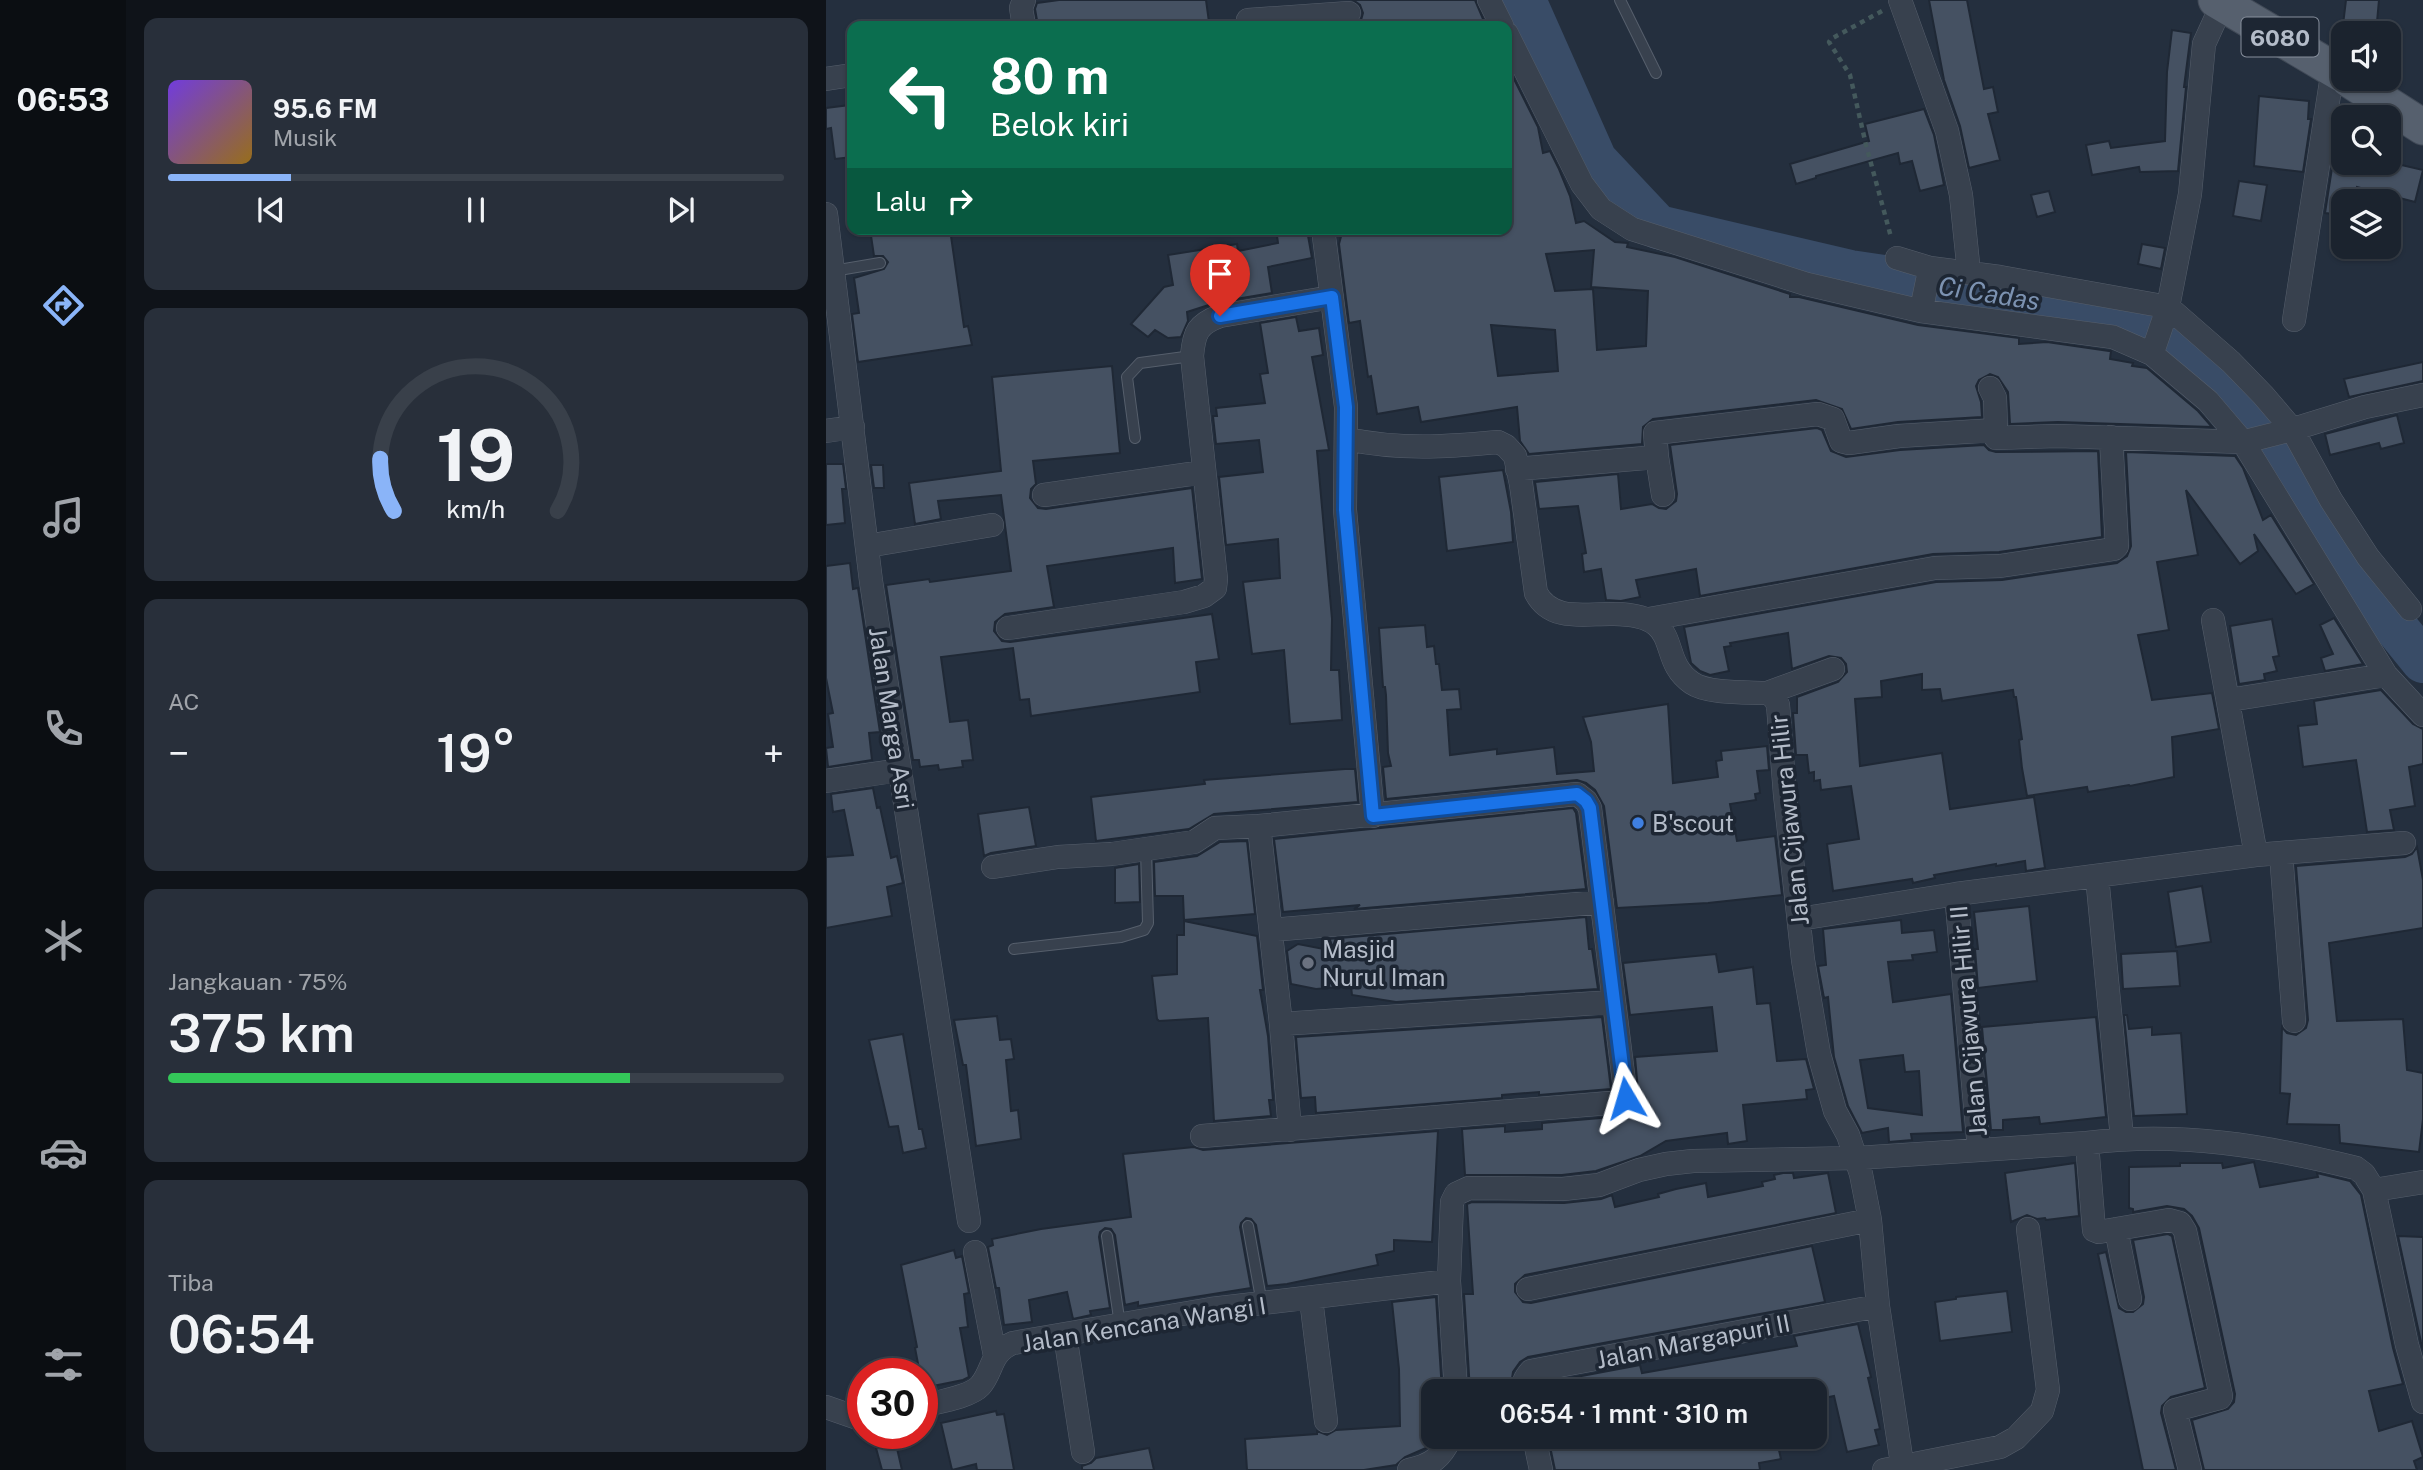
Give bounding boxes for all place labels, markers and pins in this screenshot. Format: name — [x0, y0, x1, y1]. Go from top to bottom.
pin — [1190, 244, 1250, 316]
place label: B'scout — [1652, 809, 1734, 837]
marker: B'scout — [1630, 815, 1646, 831]
place label: Masjid Nurul Iman — [1322, 935, 1445, 991]
marker: Masjid Nurul Iman — [1300, 955, 1316, 971]

